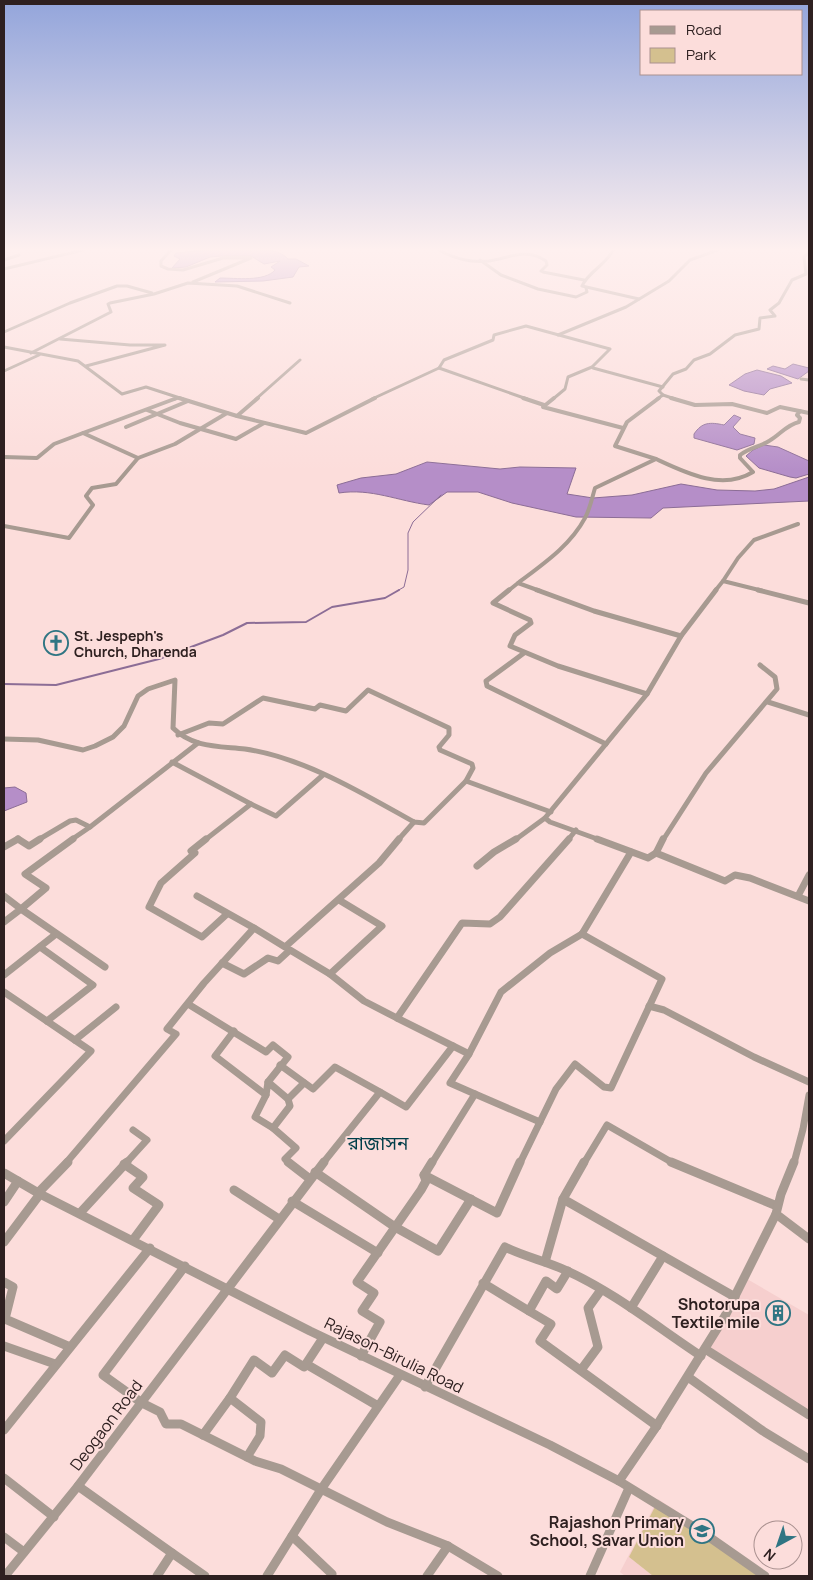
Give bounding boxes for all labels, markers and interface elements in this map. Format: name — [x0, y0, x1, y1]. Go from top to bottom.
legend — [640, 10, 803, 75]
text: Road — [686, 19, 722, 40]
text: Park — [686, 44, 716, 65]
place label: St. Jespeph's Church, Dharenda — [74, 626, 197, 661]
church icon: St. Jespeph's Church, Dharenda — [43, 630, 69, 656]
district label: রাজাসন — [346, 1130, 409, 1156]
place label: Shotorupa Textile mile — [672, 1293, 760, 1333]
building icon: Shotorupa Textile mile — [765, 1300, 791, 1326]
street label: Rajason-Birulia Road — [321, 1312, 467, 1398]
street label: Deogaon Road — [65, 1375, 147, 1475]
place label: Rajashon Primary School, Savar Union — [529, 1511, 684, 1551]
school or university icon: Rajashon Primary School, Savar Union — [689, 1518, 715, 1544]
north arrow — [753, 1520, 803, 1570]
text: N — [759, 1545, 779, 1566]

